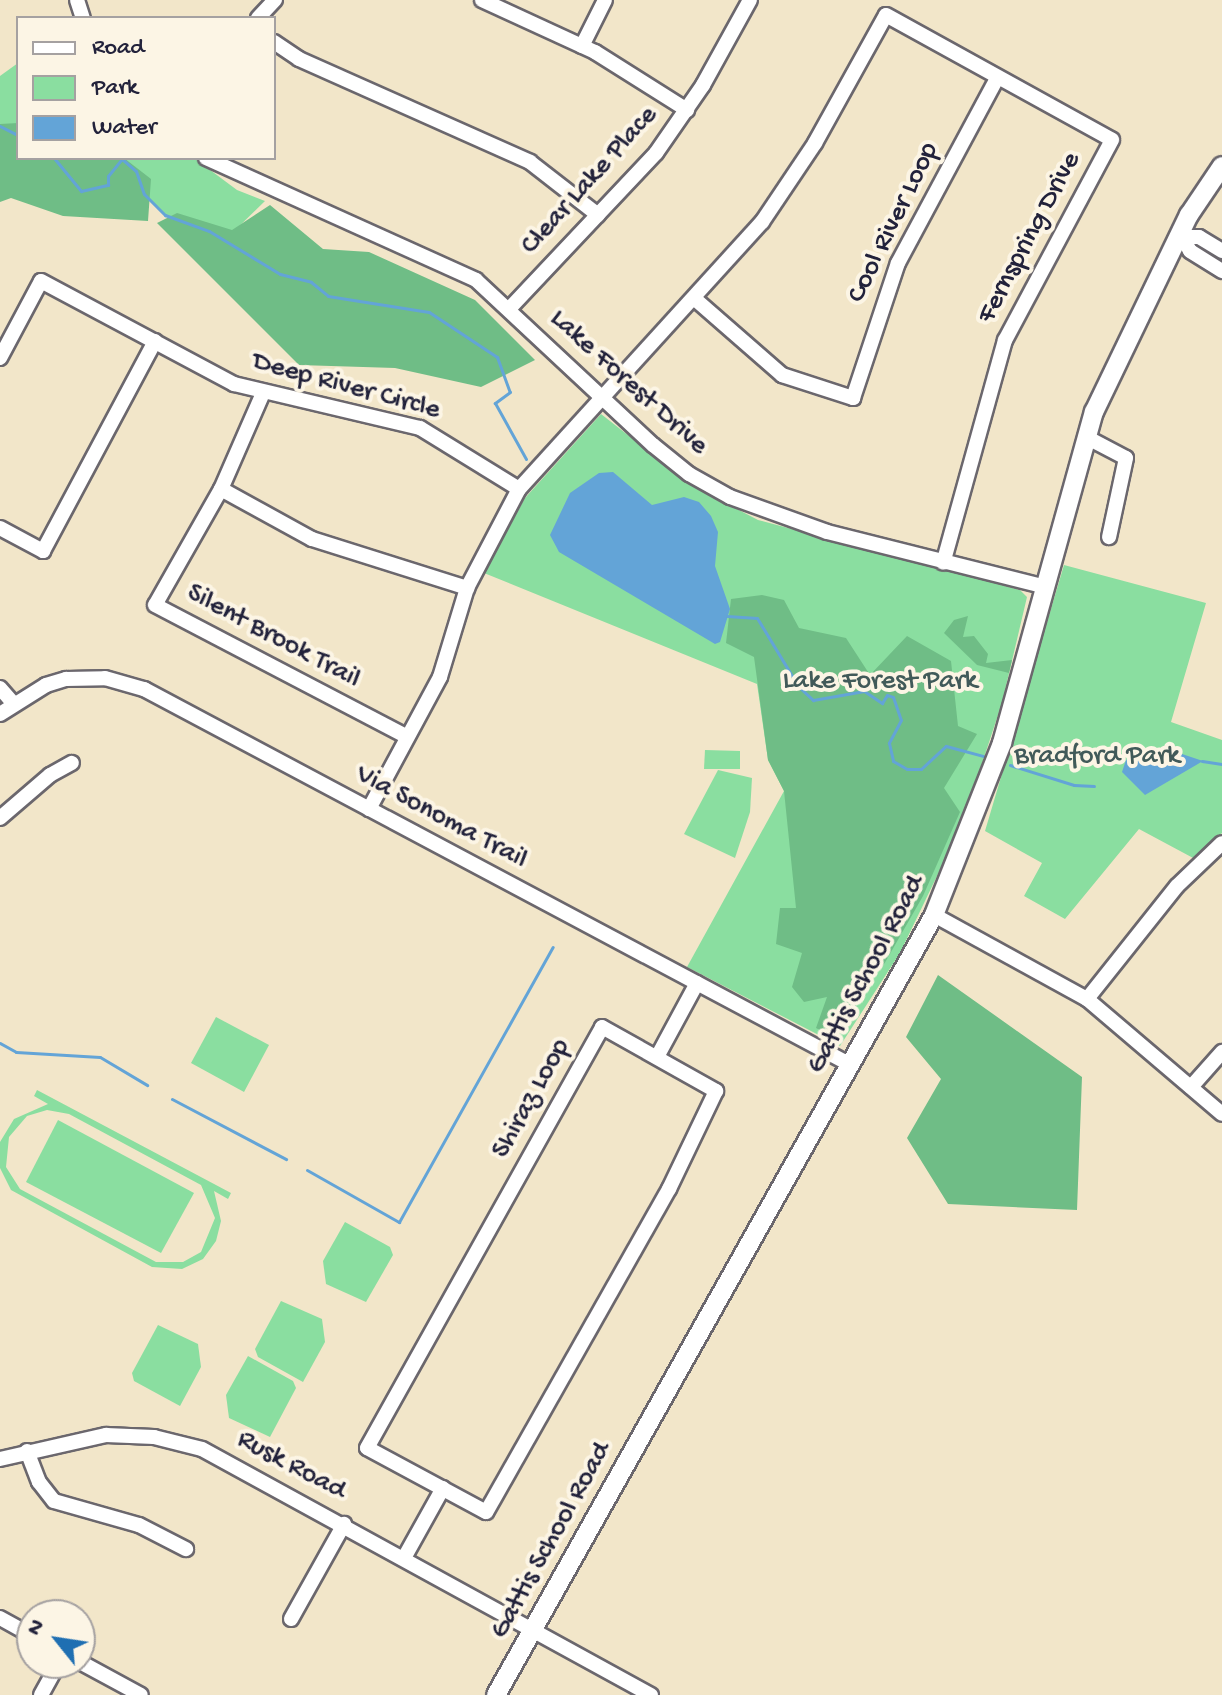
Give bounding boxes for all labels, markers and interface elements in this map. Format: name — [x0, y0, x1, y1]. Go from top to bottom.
legend — [16, 16, 276, 160]
text: Road — [92, 34, 144, 63]
text: Park — [92, 74, 138, 103]
street label: Clear Lake Place — [514, 100, 666, 262]
text: Water — [92, 114, 156, 143]
street label: Cool River Loop — [841, 137, 947, 309]
street label: Fernspring Drive — [971, 147, 1089, 329]
street label: Lake Forest Drive — [542, 303, 714, 463]
street label: Deep River Circle — [248, 346, 444, 428]
street label: Silent Brook Trail — [180, 577, 366, 697]
park label: Lake Forest Park — [783, 665, 977, 699]
park label: Bradford Park — [1014, 740, 1180, 774]
street label: Via Sonoma Trail — [349, 759, 533, 877]
street label: Gattis School Road — [801, 870, 933, 1080]
street label: Shiraz Loop — [485, 1033, 579, 1165]
street label: Rusk Road — [231, 1423, 351, 1509]
street label: Gattis School Road — [484, 1437, 620, 1645]
north arrow — [16, 1599, 96, 1679]
text: N — [22, 1615, 52, 1641]

